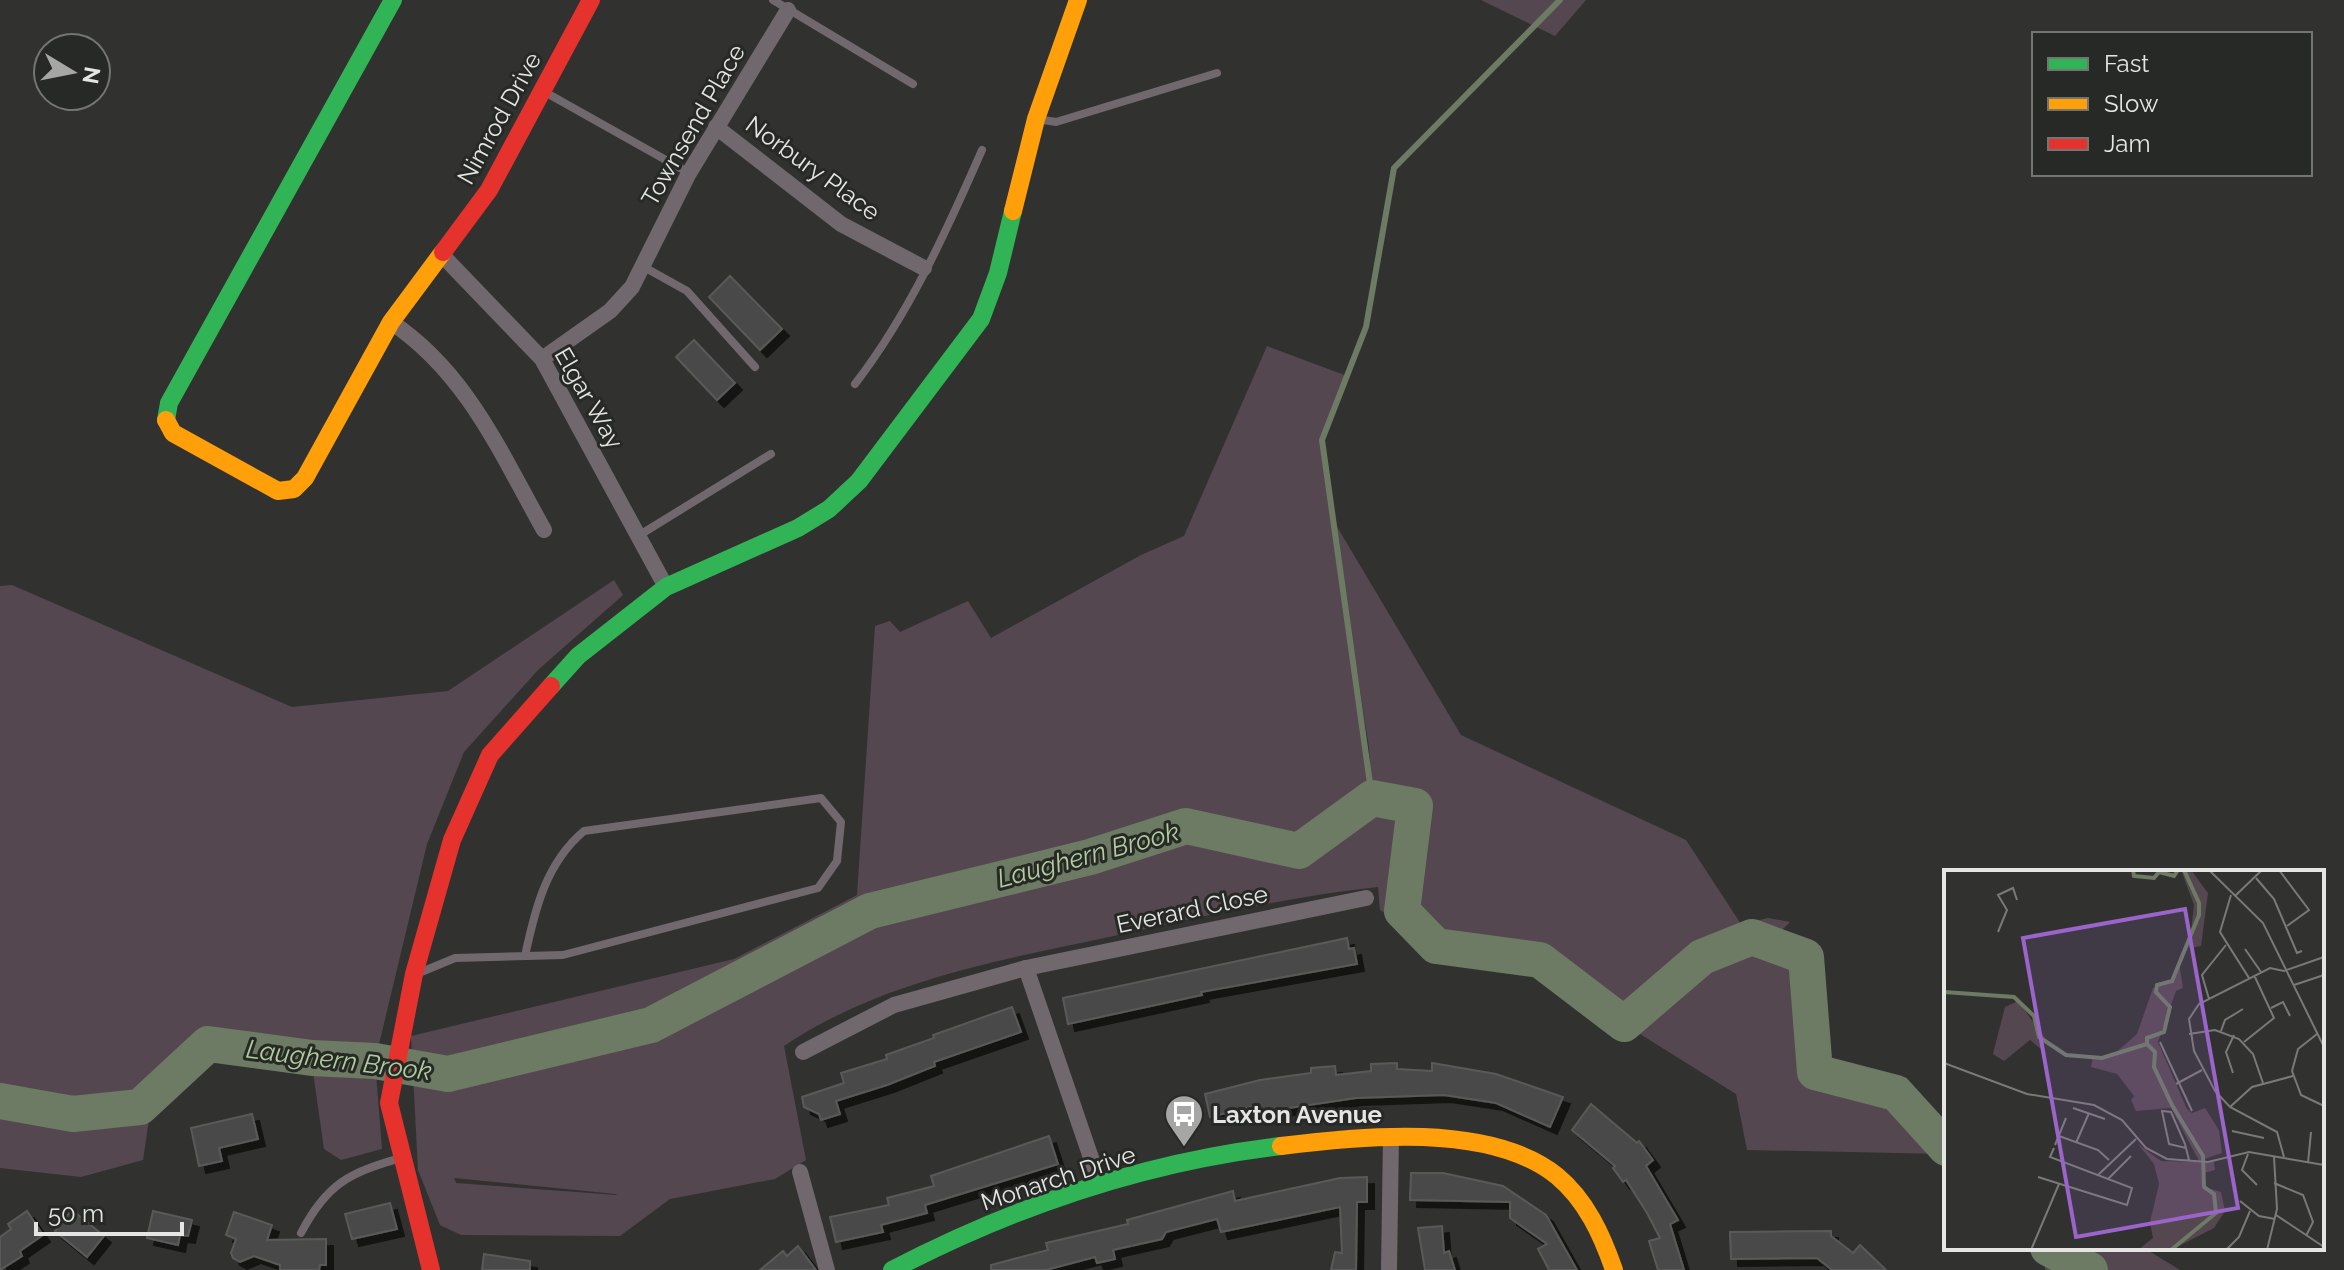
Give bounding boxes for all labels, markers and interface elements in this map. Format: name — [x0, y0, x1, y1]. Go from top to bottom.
north arrow — [32, 32, 112, 112]
legend — [2032, 32, 2312, 176]
street label: Townsend Place — [635, 39, 751, 211]
street label: Nimrod Drive — [451, 47, 547, 189]
text: Fast — [2104, 49, 2149, 78]
text: N — [77, 65, 106, 86]
text: Slow — [2104, 89, 2159, 118]
street label: Norbury Place — [740, 110, 886, 226]
text: Jam — [2104, 129, 2150, 158]
street label: Elgar Way — [549, 342, 629, 454]
water label: Laughern Brook — [994, 816, 1182, 894]
inset map — [1944, 870, 2324, 1250]
street label: Everard Close — [1114, 879, 1270, 939]
water label: Laughern Brook — [244, 1034, 434, 1086]
bus stop icon: Laxton Avenue — [1163, 1093, 1205, 1148]
place label: Laxton Avenue — [1212, 1100, 1382, 1129]
street label: Monarch Drive — [977, 1139, 1139, 1217]
scale bar — [36, 1186, 182, 1236]
text: 50 m — [48, 1199, 104, 1228]

